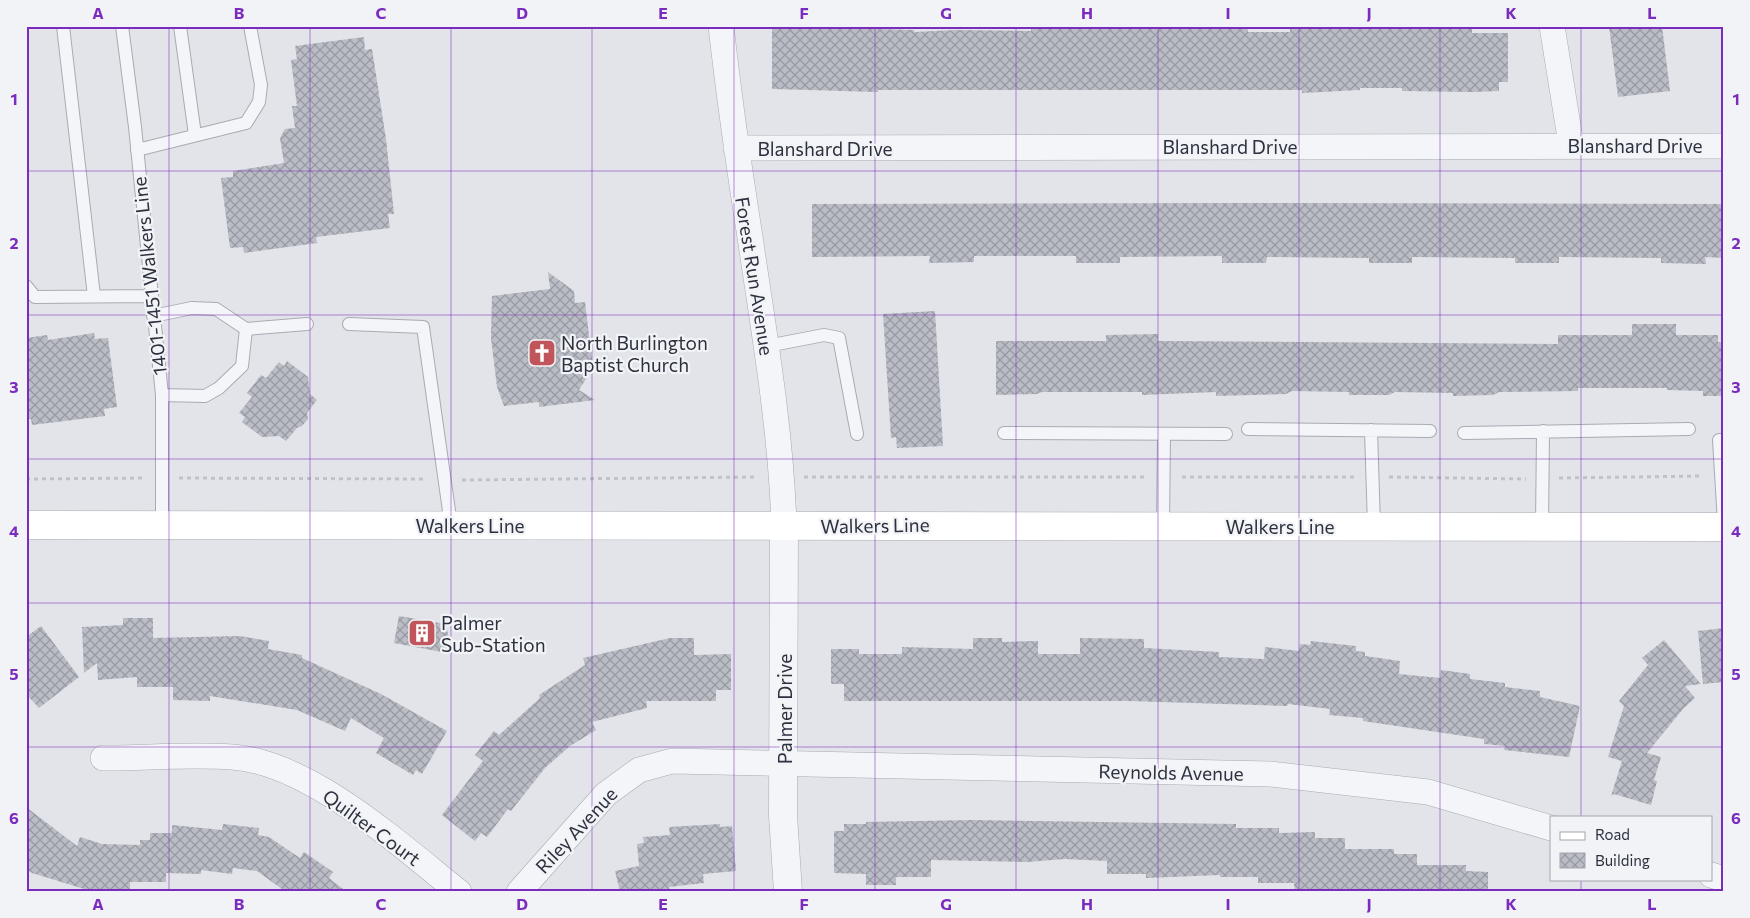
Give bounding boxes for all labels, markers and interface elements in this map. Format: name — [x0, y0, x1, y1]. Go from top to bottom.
text: A — [92, 3, 104, 22]
text: B — [234, 3, 245, 22]
text: C — [376, 3, 387, 22]
text: D — [516, 3, 528, 22]
text: E — [658, 3, 668, 22]
text: F — [799, 3, 809, 22]
text: G — [940, 3, 952, 22]
text: H — [1081, 3, 1093, 22]
text: I — [1225, 3, 1231, 22]
text: J — [1366, 3, 1372, 22]
text: K — [1505, 3, 1517, 22]
text: L — [1647, 3, 1657, 22]
text: 1 — [10, 89, 18, 108]
text: 1 — [1732, 89, 1740, 108]
street label: Blanshard Drive — [1567, 134, 1703, 157]
street label: Blanshard Drive — [1162, 135, 1298, 158]
street label: Blanshard Drive — [757, 137, 893, 160]
street label: 1401-1451 Walkers Line — [127, 176, 171, 376]
street label: Forest Run Avenue — [731, 195, 779, 357]
text: 2 — [9, 233, 19, 252]
text: 2 — [1731, 233, 1741, 252]
place label: North Burlington Baptist Church — [561, 331, 708, 376]
church icon: North Burlington Baptist Church — [527, 338, 557, 368]
text: 3 — [9, 377, 19, 396]
text: 3 — [1731, 377, 1741, 396]
street label: Walkers Line — [820, 513, 930, 537]
street label: Walkers Line — [415, 514, 525, 537]
street label: Walkers Line — [1225, 515, 1335, 538]
text: 4 — [9, 521, 19, 540]
text: 4 — [1731, 521, 1741, 540]
place label: Palmer Sub-Station — [441, 611, 546, 656]
building icon: Palmer Sub-Station — [407, 618, 437, 648]
street label: Palmer Drive — [773, 654, 796, 764]
text: 5 — [9, 664, 19, 683]
text: 5 — [1731, 664, 1741, 683]
street label: Reynolds Avenue — [1098, 759, 1244, 785]
street label: Riley Avenue — [530, 782, 622, 878]
street label: Quilter Court — [319, 784, 425, 870]
text: 6 — [9, 808, 19, 827]
text: 6 — [1731, 808, 1741, 827]
legend — [1550, 816, 1712, 880]
text: Road — [1595, 825, 1630, 843]
text: Building — [1595, 851, 1650, 869]
text: A — [92, 894, 104, 913]
text: B — [234, 894, 245, 913]
text: C — [376, 894, 387, 913]
text: D — [516, 894, 528, 913]
text: E — [658, 894, 668, 913]
text: F — [799, 894, 809, 913]
text: G — [940, 894, 952, 913]
text: H — [1081, 894, 1093, 913]
text: I — [1225, 894, 1231, 913]
text: J — [1366, 894, 1372, 913]
text: K — [1505, 894, 1517, 913]
text: L — [1647, 894, 1657, 913]

